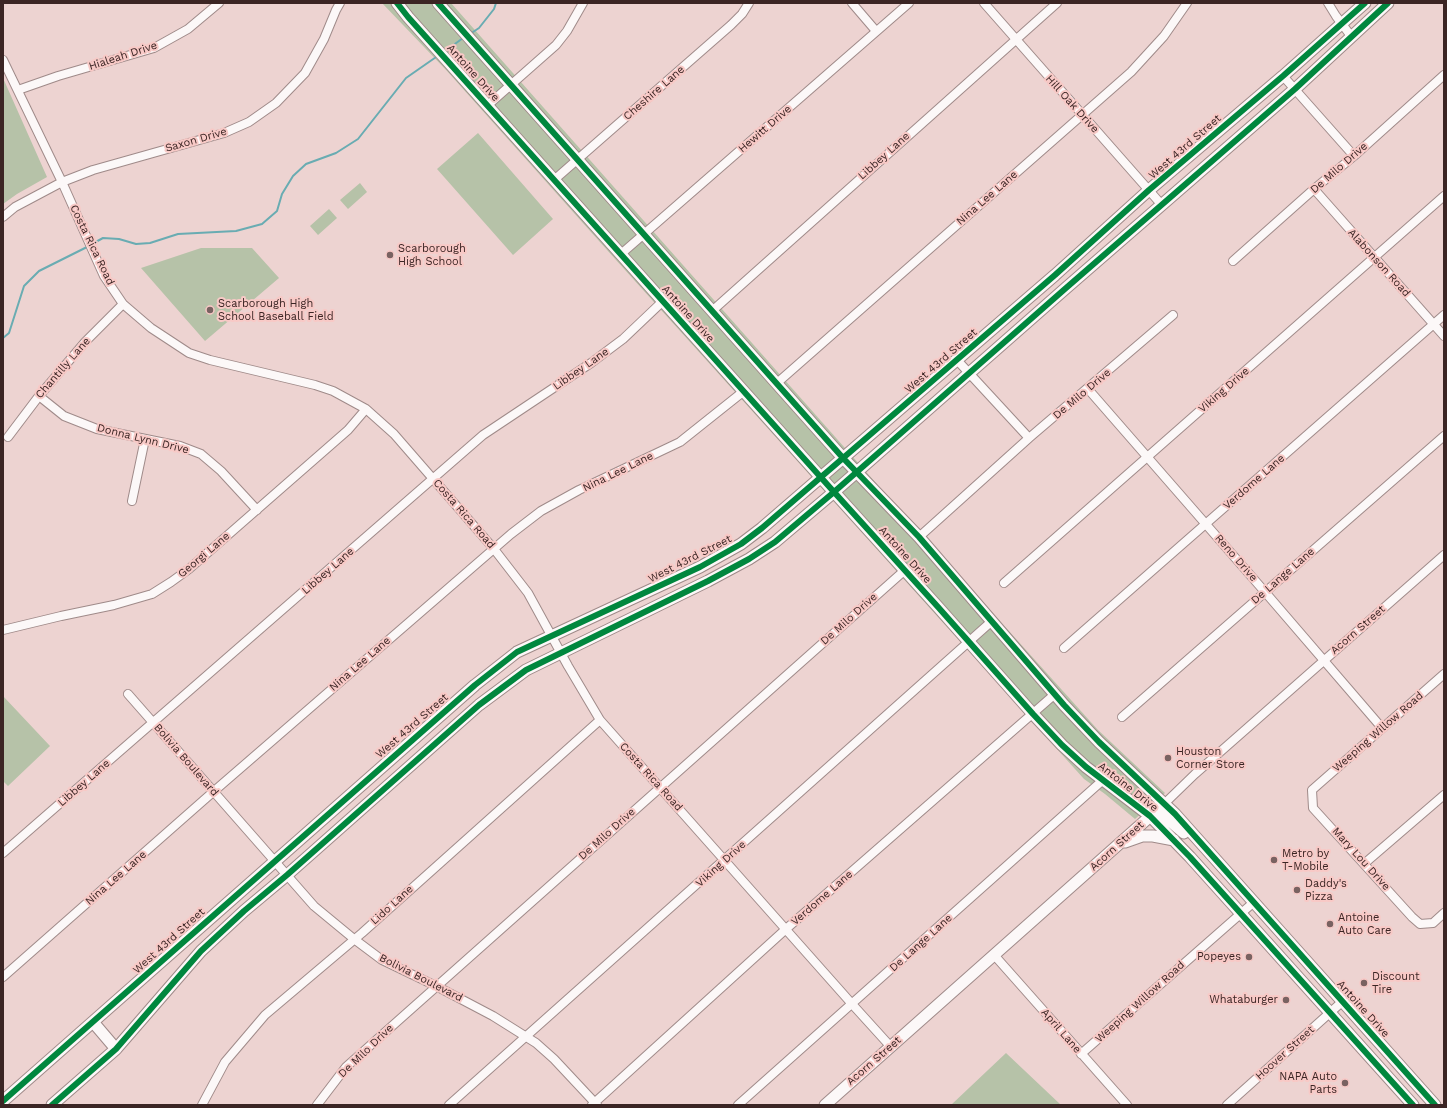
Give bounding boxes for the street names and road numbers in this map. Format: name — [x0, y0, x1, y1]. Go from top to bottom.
street label: Hialeah Drive — [87, 39, 159, 73]
street label: Antoine Drive — [444, 42, 502, 104]
street label: Cheshire Lane — [621, 63, 687, 123]
street label: Hill Oak Drive — [1043, 72, 1101, 136]
street label: Hewitt Drive — [736, 102, 794, 156]
street label: West 43rd Street — [1146, 112, 1224, 182]
street label: Saxon Drive — [164, 125, 228, 155]
street label: Libbey Lane — [856, 129, 912, 183]
street label: De Milo Drive — [1308, 140, 1370, 196]
street label: Nina Lee Lane — [954, 168, 1020, 228]
street label: Costa Rica Road — [67, 203, 117, 287]
street label: Alabonson Road — [1345, 226, 1413, 300]
street label: Antoine Drive — [659, 283, 717, 345]
street label: West 43rd Street — [902, 326, 980, 396]
street label: Chantilly Lane — [33, 335, 93, 401]
street label: Libbey Lane — [551, 345, 611, 393]
street label: Viking Drive — [1196, 364, 1252, 416]
street label: De Milo Drive — [1050, 366, 1114, 422]
street label: Donna Lynn Drive — [96, 421, 190, 457]
street label: Nina Lee Lane — [581, 449, 655, 495]
street label: Verdome Lane — [1220, 452, 1288, 512]
street label: Costa Rica Road — [430, 477, 498, 551]
street label: Antoine Drive — [876, 524, 934, 586]
street label: Georgi Lane — [175, 529, 233, 581]
street label: West 43rd Street — [646, 532, 734, 586]
street label: Reno Drive — [1212, 532, 1260, 584]
street label: Libbey Lane — [299, 545, 357, 597]
street label: De Lange Lane — [1249, 545, 1317, 607]
street label: De Milo Drive — [818, 590, 880, 648]
street label: Acorn Street — [1328, 603, 1388, 657]
street label: Nina Lee Lane — [327, 634, 393, 694]
street label: Weeping Willow Road — [1330, 689, 1426, 775]
street label: West 43rd Street — [373, 691, 451, 761]
street label: Bolivia Boulevard — [151, 721, 221, 799]
street label: Costa Rica Road — [617, 740, 685, 814]
street label: Libbey Lane — [55, 757, 113, 809]
street label: Antoine Drive — [1095, 760, 1161, 814]
street label: De Milo Drive — [576, 805, 638, 863]
street label: Acorn Street — [1087, 818, 1147, 874]
street label: Mary Lou Drive — [1329, 825, 1393, 893]
street label: Viking Drive — [693, 838, 749, 890]
street label: Nina Lee Lane — [83, 848, 149, 908]
street label: Verdome Lane — [788, 868, 856, 928]
street label: Lido Lane — [368, 882, 416, 928]
street label: West 43rd Street — [130, 905, 208, 977]
street label: De Lange Lane — [887, 911, 955, 975]
street label: Bolivia Boulevard — [377, 951, 465, 1005]
street label: Weeping Willow Road — [1093, 958, 1187, 1046]
street label: Antoine Drive — [1334, 978, 1392, 1040]
street label: April Lane — [1038, 1006, 1084, 1056]
street label: De Milo Drive — [336, 1021, 396, 1081]
street label: Hoover Street — [1253, 1023, 1317, 1083]
street label: Acorn Street — [844, 1034, 904, 1088]

